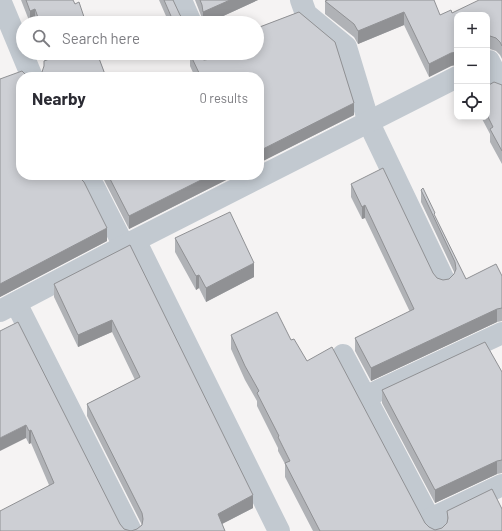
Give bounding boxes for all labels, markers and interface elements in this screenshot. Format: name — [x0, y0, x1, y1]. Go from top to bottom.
map controls — [454, 12, 490, 120]
button: + — [454, 12, 490, 48]
search box — [16, 16, 264, 60]
icon: search — [30, 27, 52, 49]
text: Search here — [62, 29, 140, 47]
button: − — [454, 48, 490, 84]
button: locate — [454, 84, 490, 120]
text: Nearby — [32, 88, 86, 108]
text: 0 results — [199, 90, 248, 106]

